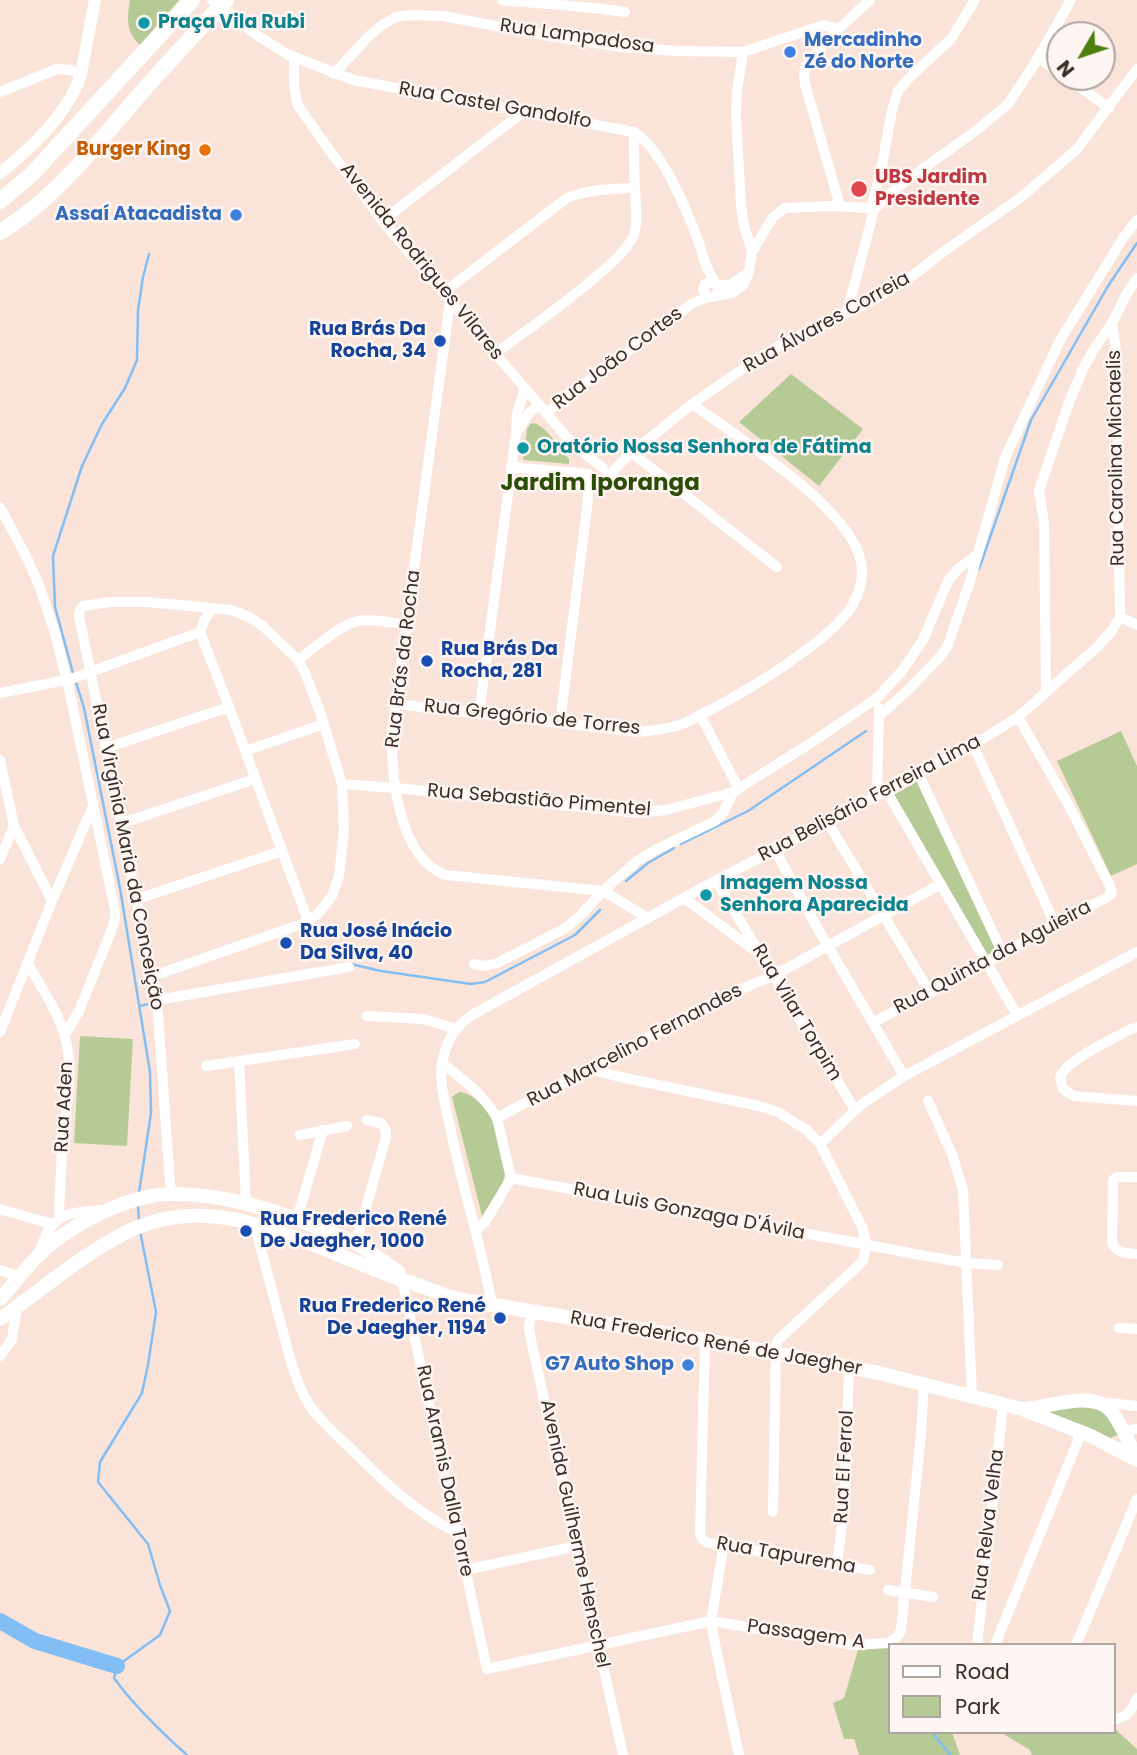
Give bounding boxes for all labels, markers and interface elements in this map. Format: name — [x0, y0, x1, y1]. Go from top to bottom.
place label: Praça Vila Rubi — [158, 12, 305, 34]
marker: Praça Vila Rubi — [136, 15, 152, 31]
street label: Rua Lampadosa — [498, 15, 656, 59]
north arrow — [1046, 21, 1116, 91]
place label: Mercadinho Zé do Norte — [804, 30, 922, 74]
marker: Mercadinho Zé do Norte — [782, 44, 798, 60]
text: N — [1051, 54, 1081, 82]
street label: Rua Castel Gandolfo — [397, 78, 593, 134]
place label: Burger King — [76, 139, 191, 161]
marker: Burger King — [197, 142, 213, 158]
street label: Avenida Rodrigues Vilares — [334, 159, 508, 365]
place label: UBS Jardim Presidente — [875, 167, 987, 211]
marker: UBS Jardim Presidente — [849, 179, 869, 199]
place label: Assaí Atacadista — [55, 204, 222, 226]
marker: Assaí Atacadista — [228, 207, 244, 223]
street label: Rua Álvares Correia — [740, 268, 914, 378]
street label: Rua João Cortes — [549, 303, 687, 415]
place label: Rua Brás Da Rocha, 34 — [309, 319, 426, 363]
marker: Rua Brás Da Rocha, 34 — [432, 333, 448, 349]
street label: Rua Carolina Michaelis — [1104, 350, 1130, 566]
place label: Oratório Nossa Senhora de Fátima — [537, 437, 872, 459]
marker: Oratório Nossa Senhora de Fátima — [515, 440, 531, 456]
district label: Jardim Iporanga — [500, 470, 700, 498]
street label: Rua Brás da Rocha — [382, 569, 426, 749]
place label: Rua Brás Da Rocha, 281 — [441, 639, 558, 683]
marker: Rua Brás Da Rocha, 281 — [419, 653, 435, 669]
street label: Rua Gregório de Torres — [423, 695, 641, 741]
street label: Rua Virgínia Maria da Conceição — [86, 702, 168, 1012]
street label: Rua Belisário Ferreira Lima — [755, 731, 985, 867]
street label: Rua Sebastião Pimentel — [426, 780, 652, 822]
place label: Imagem Nossa Senhora Aparecida — [720, 873, 909, 917]
marker: Imagem Nossa Senhora Aparecida — [698, 887, 714, 903]
street label: Rua Quinta da Aguieira — [890, 896, 1096, 1020]
place label: Rua José Inácio Da Silva, 40 — [300, 921, 452, 965]
marker: Rua José Inácio Da Silva, 40 — [278, 935, 294, 951]
street label: Rua Vilar Torpim — [746, 941, 846, 1085]
street label: Rua Marcelino Fernandes — [524, 980, 746, 1112]
street label: Rua Aden — [51, 1061, 79, 1153]
street label: Rua Luis Gonzaga D'Ávila — [571, 1178, 807, 1246]
place label: Rua Frederico René De Jaegher, 1000 — [260, 1209, 447, 1253]
marker: Rua Frederico René De Jaegher, 1000 — [238, 1223, 254, 1239]
place label: Rua Frederico René De Jaegher, 1194 — [299, 1296, 486, 1340]
street label: Rua Frederico René de Jaegher — [568, 1307, 864, 1381]
marker: Rua Frederico René De Jaegher, 1194 — [492, 1310, 508, 1326]
place label: G7 Auto Shop — [545, 1354, 674, 1376]
marker: G7 Auto Shop — [680, 1357, 696, 1373]
street label: Rua Aramis Dalla Torre — [410, 1363, 478, 1579]
street label: Avenida Guilherme Henschel — [534, 1398, 614, 1670]
street label: Rua El Ferrol — [831, 1410, 859, 1524]
street label: Rua Relva Velha — [968, 1448, 1010, 1602]
street label: Rua Tapurema — [715, 1533, 857, 1579]
street label: Passagem A — [746, 1615, 866, 1655]
legend — [888, 1643, 1116, 1734]
text: Road — [955, 1657, 1010, 1686]
text: Park — [955, 1692, 1000, 1721]

